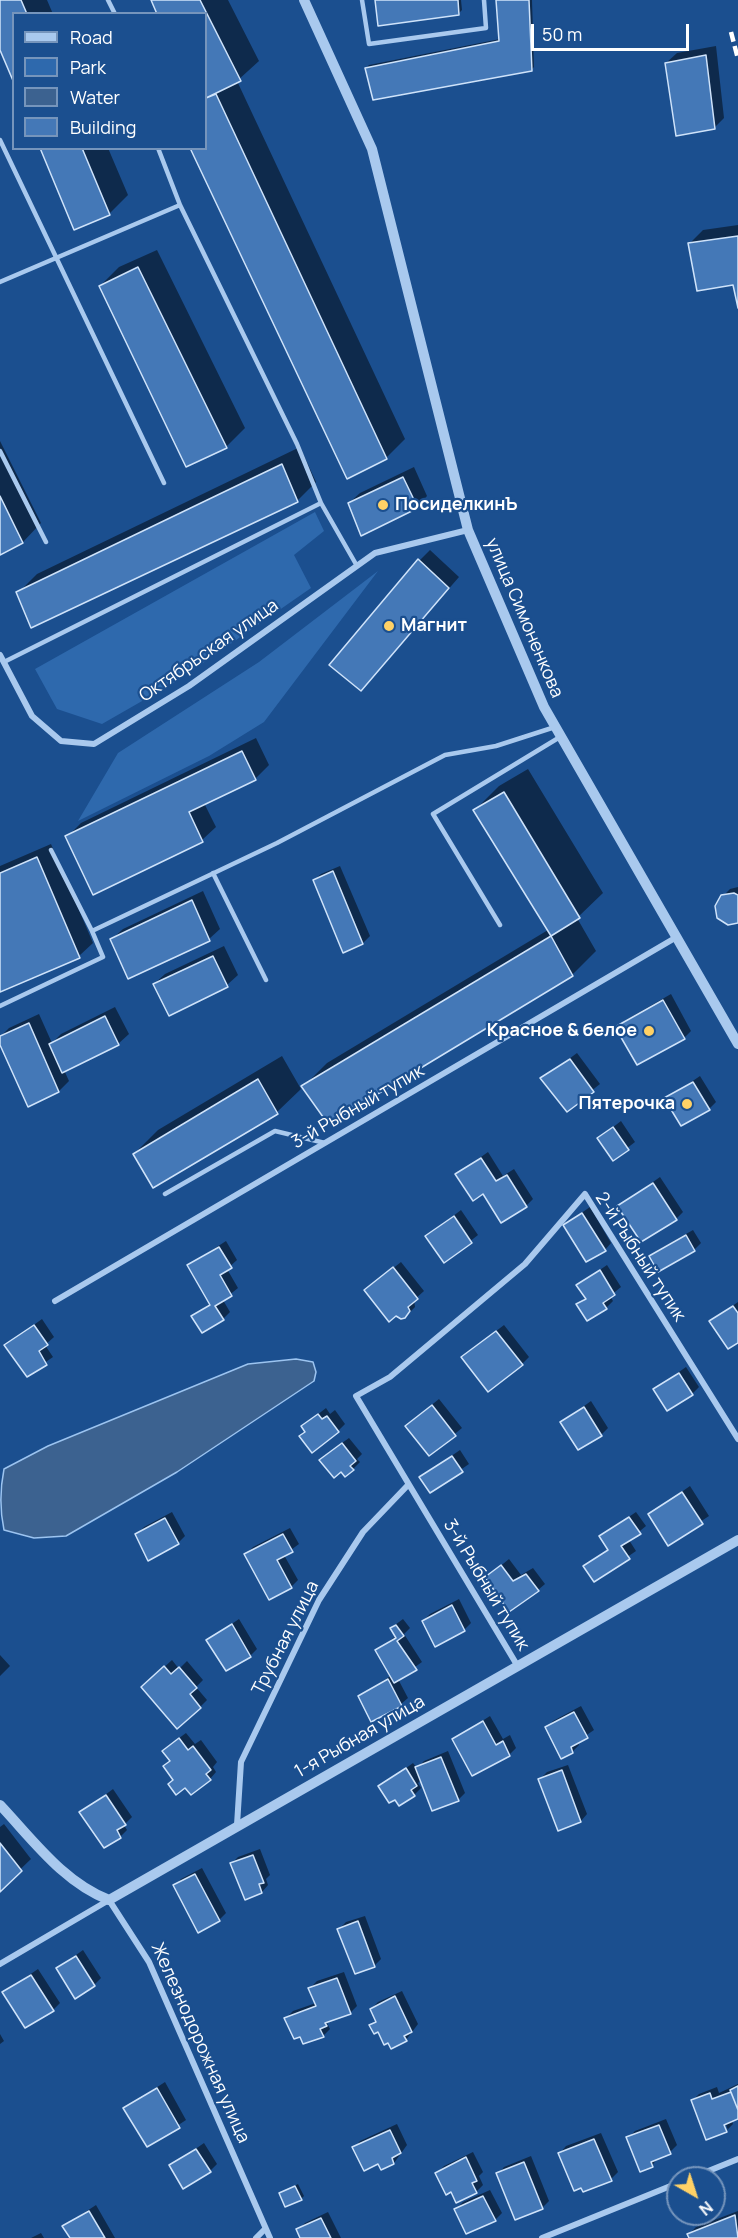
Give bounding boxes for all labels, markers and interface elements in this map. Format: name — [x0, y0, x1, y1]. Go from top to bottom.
legend — [12, 12, 207, 150]
scale bar — [534, 12, 692, 50]
text: 50 m — [542, 22, 582, 46]
text: Road — [70, 25, 113, 49]
text: Park — [70, 55, 106, 79]
text: Water — [70, 85, 120, 109]
text: Building — [70, 115, 136, 139]
place label: ПосиделкинЪ — [395, 494, 517, 516]
marker: ПосиделкинЪ — [376, 498, 390, 512]
street label: улица Симоненкова — [481, 535, 567, 701]
street label: Октябрьская улица — [135, 595, 283, 707]
place label: Магнит — [401, 615, 467, 637]
marker: Магнит — [382, 619, 396, 633]
place label: Красное & белое — [487, 1020, 637, 1042]
marker: Красное & белое — [642, 1024, 656, 1038]
street label: 3-й Рыбный тупик — [288, 1060, 428, 1154]
place label: Пятерочка — [578, 1093, 675, 1115]
marker: Пятерочка — [680, 1097, 694, 1111]
street label: 2-й Рыбный тупик — [590, 1188, 690, 1326]
street label: 3-й Рыбный тупик — [438, 1515, 534, 1655]
street label: Трубная улица — [248, 1577, 324, 1699]
street label: 1-я Рыбная улица — [291, 1691, 429, 1783]
street label: Железнодорожная улица — [146, 1939, 254, 2147]
north arrow — [666, 2166, 726, 2226]
text: N — [695, 2196, 717, 2221]

